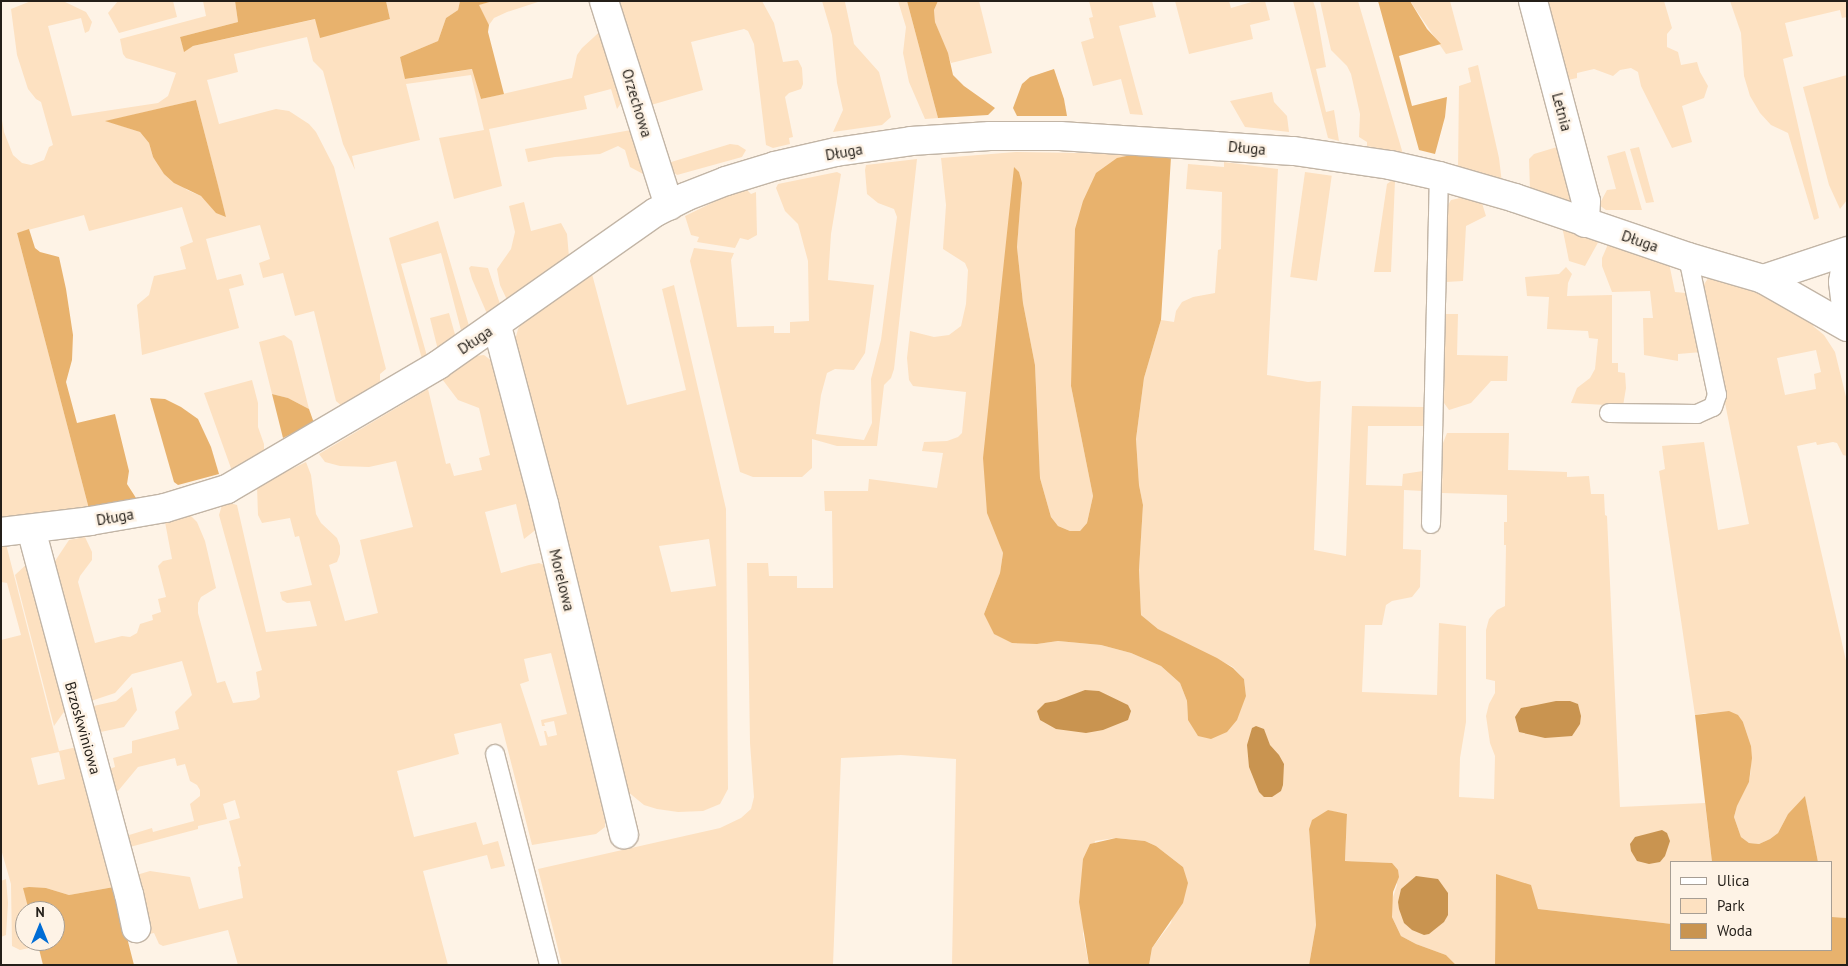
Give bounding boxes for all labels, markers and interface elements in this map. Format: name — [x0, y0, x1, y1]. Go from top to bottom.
street label: Orzechowa — [618, 67, 656, 139]
street label: Letnia — [1548, 91, 1576, 133]
street label: Długa — [1227, 137, 1267, 159]
street label: Długa — [824, 140, 864, 164]
street label: Długa — [1619, 226, 1661, 256]
street label: Długa — [454, 322, 496, 358]
street label: Długa — [95, 505, 135, 529]
street label: Morelowa — [546, 547, 578, 613]
street label: Brzoskwiniowa — [61, 680, 105, 776]
legend — [1670, 861, 1833, 951]
text: Ulica — [1717, 871, 1749, 890]
text: Park — [1717, 896, 1745, 915]
north arrow — [15, 901, 65, 951]
text: N — [35, 903, 45, 921]
text: Woda — [1717, 921, 1752, 940]

